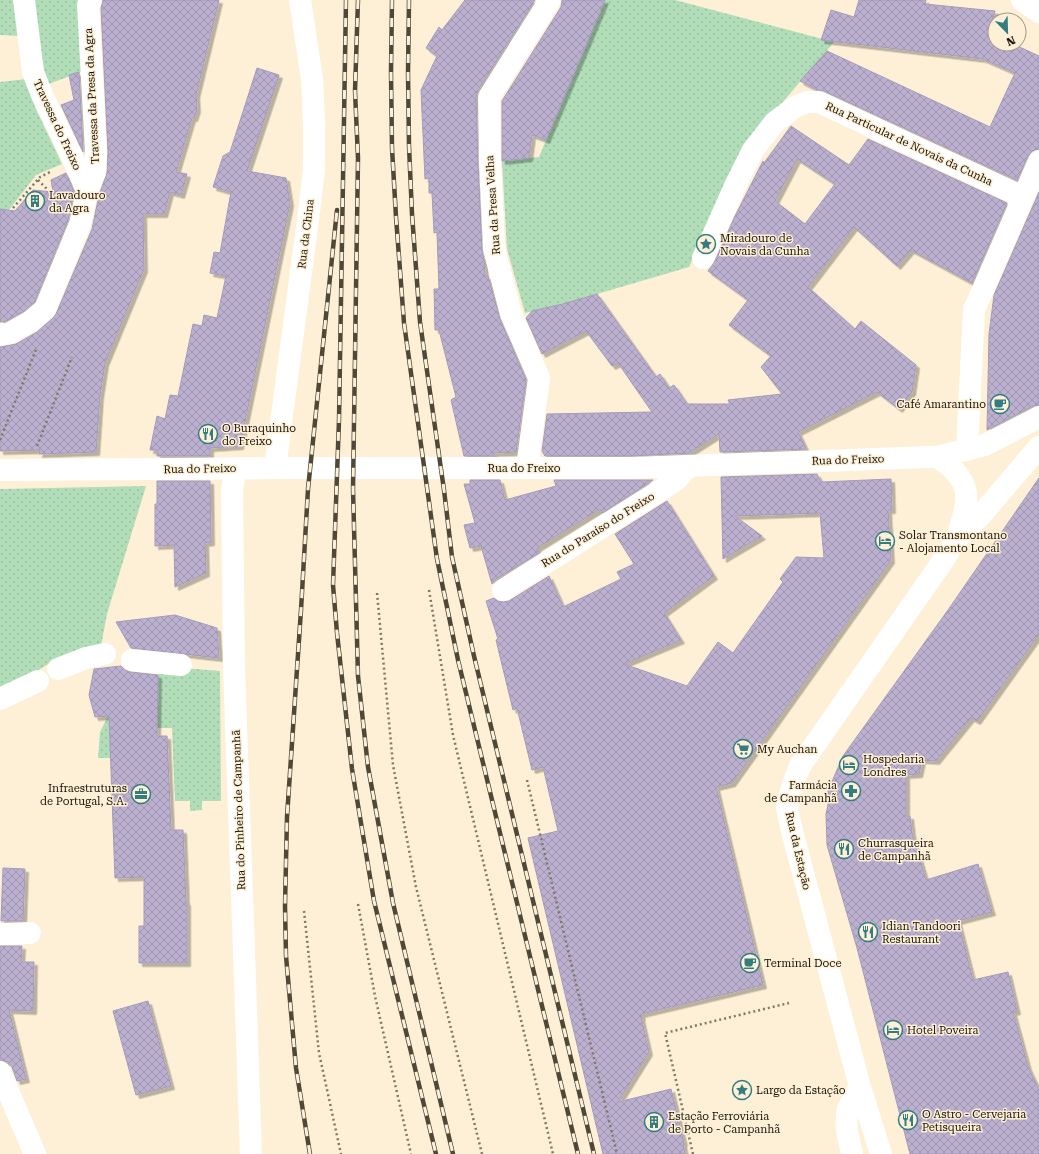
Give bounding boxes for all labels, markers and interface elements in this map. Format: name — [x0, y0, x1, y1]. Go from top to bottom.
north arrow — [987, 12, 1027, 52]
street label: Travessa da Presa da Agra — [82, 28, 102, 164]
text: N — [1004, 33, 1017, 49]
street label: Travessa do Freixo — [30, 78, 84, 173]
street label: Rua Particular de Novais da Cunha — [823, 99, 995, 189]
street label: Rua da Presa Velha — [483, 155, 503, 255]
place label: Lavadouro da Agra — [49, 189, 106, 215]
building icon: Lavadouro da Agra — [24, 190, 46, 212]
street label: Rua da China — [295, 198, 317, 270]
place label: Miradouro de Novais da Cunha — [720, 232, 810, 258]
place icon: Miradouro de Novais da Cunha — [695, 233, 717, 255]
cafe icon: Café Amarantino — [989, 393, 1011, 415]
place label: Café Amarantino — [896, 398, 986, 411]
place label: O Buraquinho do Freixo — [222, 422, 296, 448]
restaurant icon: O Buraquinho do Freixo — [197, 423, 219, 445]
street label: Rua do Freixo — [811, 452, 885, 468]
street label: Rua do Freixo — [163, 462, 237, 476]
street label: Rua do Freixo — [487, 462, 561, 475]
street label: Rua do Paraíso do Freixo — [539, 490, 657, 570]
place label: Solar Transmontano - Alojamento Local — [899, 529, 1007, 555]
hotel icon: Solar Transmontano - Alojamento Local — [874, 530, 896, 552]
street label: Rua do Pinheiro de Campanhã — [230, 730, 248, 890]
supermarket icon: My Auchan — [732, 738, 754, 760]
place label: My Auchan — [757, 743, 817, 756]
place label: Hospedaria Londres — [863, 753, 924, 779]
hotel icon: Hospedaria Londres — [838, 754, 860, 776]
place label: Farmácia de Campanhã — [764, 779, 837, 805]
pharmacy icon: Farmácia de Campanhã — [840, 780, 862, 802]
place label: Infraestruturas de Portugal, S.A. — [40, 782, 127, 808]
office icon: Infraestruturas de Portugal, S.A. — [130, 783, 152, 805]
street label: Rua da Estação — [783, 811, 813, 892]
place label: Churrasqueira de Campanhã — [858, 837, 934, 863]
restaurant icon: Churrasqueira de Campanhã — [833, 838, 855, 860]
place label: Idian Tandoori Restaurant — [882, 920, 961, 946]
restaurant icon: Idian Tandoori Restaurant — [857, 921, 879, 943]
cafe icon: Terminal Doce — [739, 952, 761, 974]
place label: Terminal Doce — [764, 957, 841, 970]
hotel icon: Hotel Poveira — [882, 1019, 904, 1041]
place label: Hotel Poveira — [907, 1024, 978, 1037]
place icon: Largo da Estação — [731, 1079, 753, 1101]
place label: Largo da Estação — [756, 1084, 846, 1097]
place label: O Astro - Cervejaria Petisqueira — [922, 1108, 1026, 1134]
restaurant icon: O Astro - Cervejaria Petisqueira — [897, 1109, 919, 1131]
place label: Estação Ferroviária de Porto - Campanhã — [668, 1110, 780, 1136]
building icon: Estação Ferroviária de Porto - Campanhã — [643, 1111, 665, 1133]

